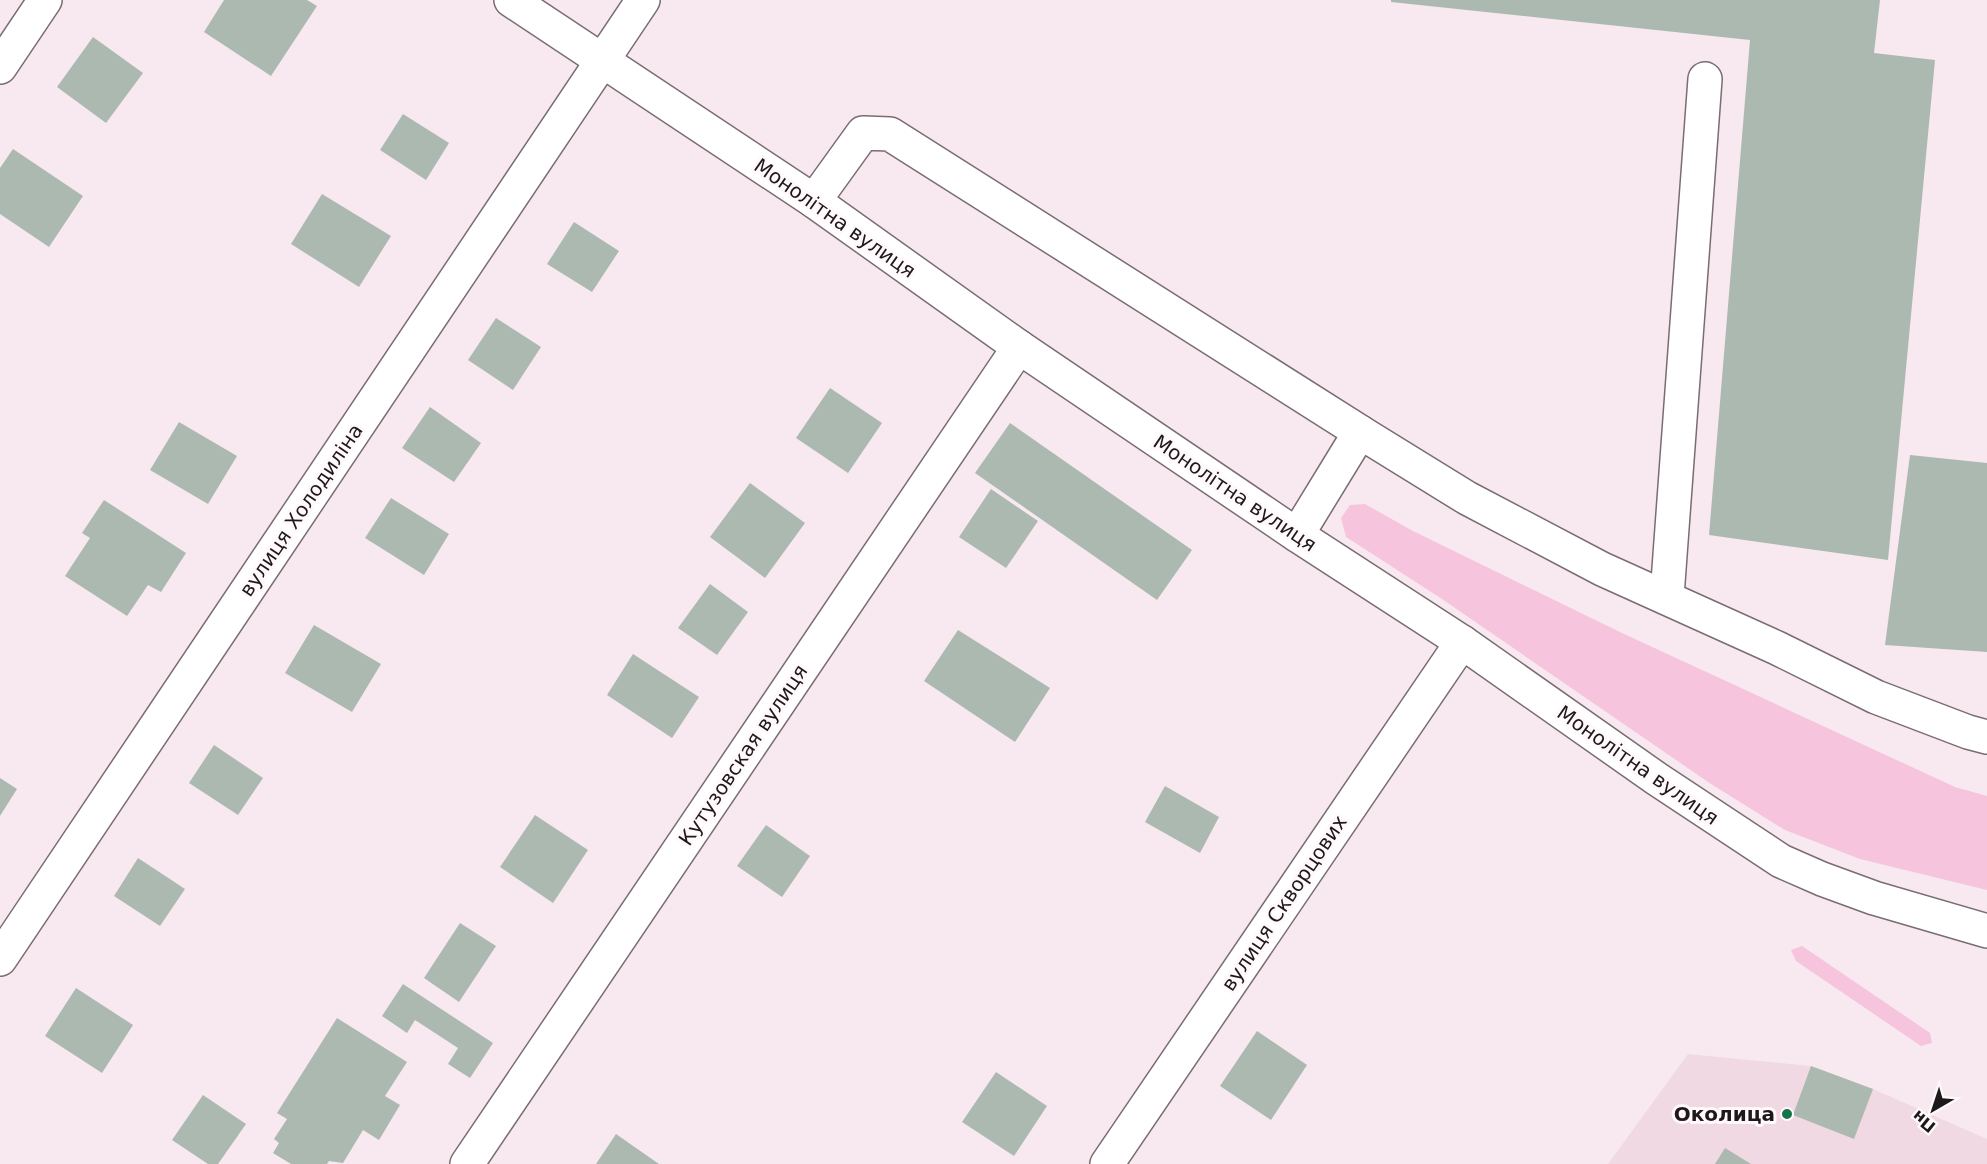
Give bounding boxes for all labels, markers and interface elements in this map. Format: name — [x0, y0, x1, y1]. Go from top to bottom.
street label: Монолітна вулиця — [750, 153, 920, 283]
street label: вулиця Холодиліна — [234, 419, 368, 601]
street label: Монолітна вулиця — [1149, 429, 1321, 557]
street label: Кутузовская вулиця — [674, 660, 812, 850]
street label: Монолітна вулиця — [1553, 700, 1723, 830]
street label: вулиця Скворцових — [1216, 810, 1352, 995]
north arrow — [1903, 1080, 1963, 1140]
place label: Околица — [1674, 1102, 1775, 1126]
text: Пн — [1908, 1106, 1939, 1136]
marker: Околица — [1780, 1107, 1794, 1121]

